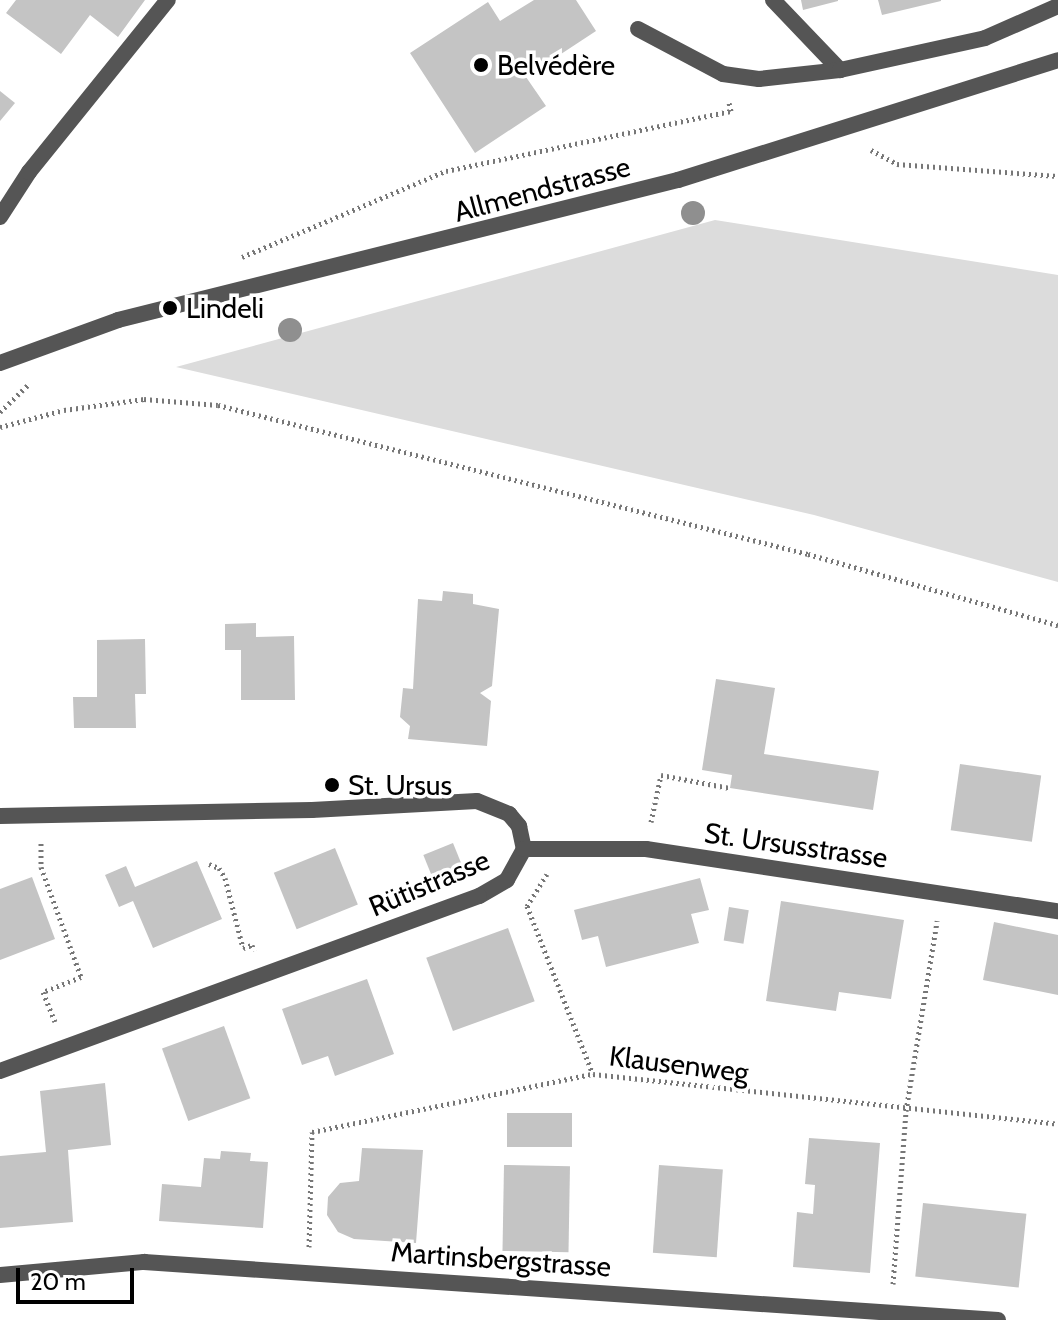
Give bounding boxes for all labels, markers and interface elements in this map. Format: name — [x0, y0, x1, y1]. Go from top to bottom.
place label: Belvédère — [497, 48, 615, 82]
marker: Belvédère — [472, 56, 490, 74]
street label: Allmendstrasse — [450, 149, 634, 229]
place label: Lindeli — [186, 291, 264, 325]
marker: Lindeli — [161, 299, 179, 317]
place label: St. Ursus — [348, 768, 452, 802]
marker: St. Ursus — [323, 776, 341, 794]
street label: St. Ursusstrasse — [702, 816, 890, 874]
street label: Rütistrasse — [364, 843, 494, 923]
street label: Klausenweg — [607, 1039, 751, 1089]
street label: Martinsbergstrasse — [390, 1235, 612, 1283]
scale bar — [20, 1252, 138, 1302]
text: 20 m — [30, 1267, 86, 1296]

